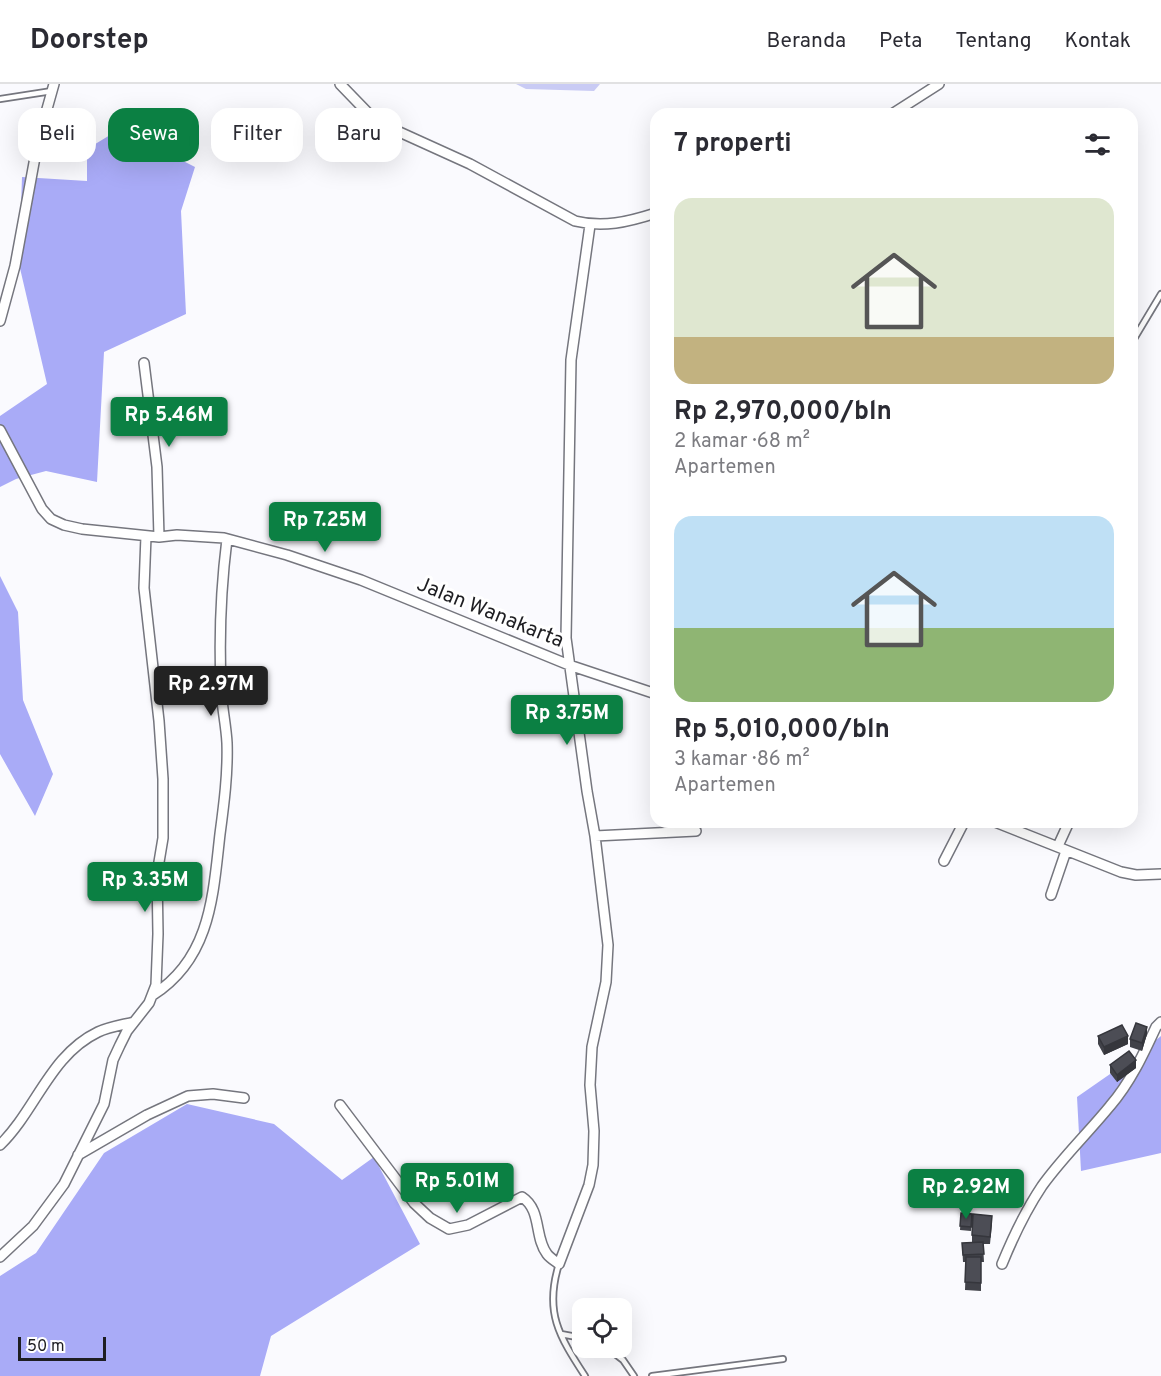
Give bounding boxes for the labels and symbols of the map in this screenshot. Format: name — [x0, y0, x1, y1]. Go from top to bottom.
pin: Rp 5.46M — [107, 397, 231, 448]
pin: Rp 7.25M — [263, 502, 387, 553]
street label: Jalan Wanakarta — [412, 571, 568, 655]
pin: Rp 2.97M — [149, 666, 273, 717]
pin: Rp 3.75M — [505, 695, 629, 746]
pin: Rp 3.35M — [83, 862, 207, 913]
pin: Rp 5.01M — [395, 1163, 519, 1214]
pin: Rp 2.92M — [904, 1169, 1028, 1220]
scale bar — [18, 1334, 106, 1362]

